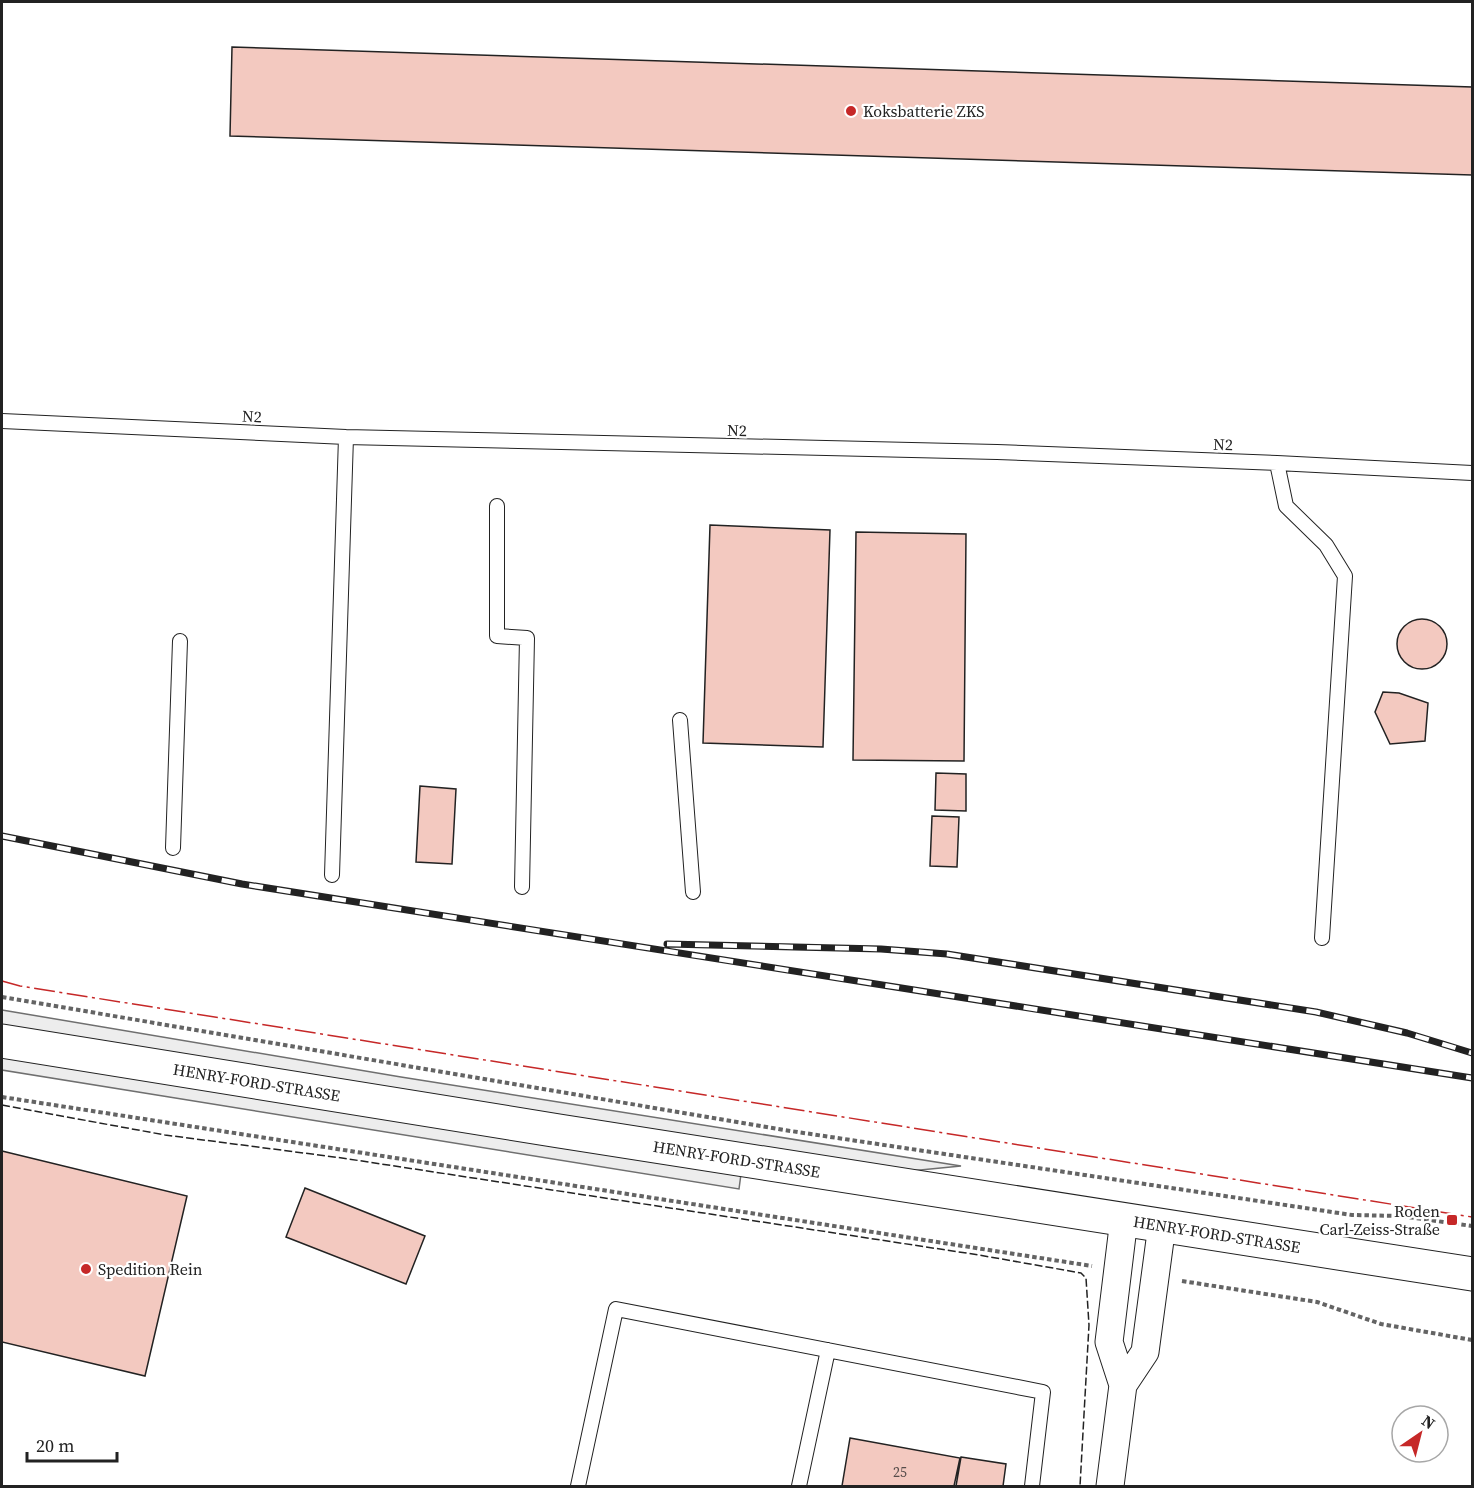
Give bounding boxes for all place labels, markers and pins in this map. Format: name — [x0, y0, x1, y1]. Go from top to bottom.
place label: Koksbatterie ZKS — [863, 100, 985, 122]
marker: Koksbatterie ZKS — [844, 104, 858, 118]
place label: Roden Carl-Zeiss-Straße — [1319, 1200, 1440, 1240]
marker: Roden Carl-Zeiss-Straße — [1445, 1213, 1459, 1227]
place label: Spedition Rein — [98, 1258, 203, 1280]
marker: Spedition Rein — [79, 1262, 93, 1276]

